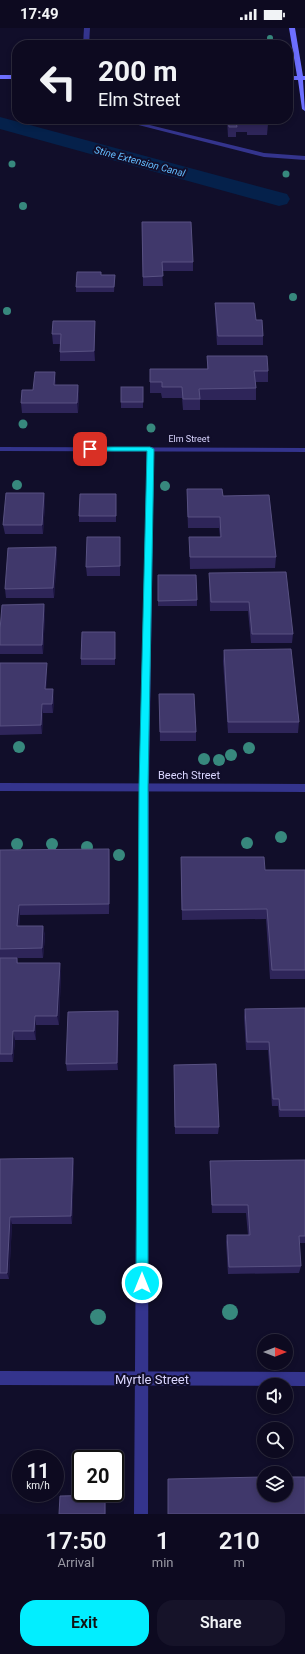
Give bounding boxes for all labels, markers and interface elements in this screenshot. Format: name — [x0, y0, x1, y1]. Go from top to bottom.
text: 17:49 — [20, 5, 59, 23]
text: 200 m — [98, 55, 177, 88]
icon: left — [32, 56, 84, 108]
text: Elm Street — [98, 89, 180, 110]
water label: Stine Extension Canal — [93, 144, 187, 179]
pin — [73, 432, 107, 466]
street label: Elm Street — [168, 434, 210, 444]
icon: arrive — [79, 438, 101, 460]
street label: Beech Street — [158, 769, 220, 782]
position arrow — [121, 1262, 163, 1304]
north arrow — [257, 1334, 293, 1370]
map controls — [257, 1334, 293, 1502]
street label: Myrtle Street — [115, 1372, 189, 1387]
button: sound — [257, 1378, 293, 1414]
button: search — [257, 1422, 293, 1458]
speed limit sign: 20 — [72, 1450, 124, 1502]
text: 11 — [27, 1459, 49, 1483]
button: layers — [257, 1466, 293, 1502]
text: km/h — [26, 1480, 50, 1491]
text: 17:50 — [45, 1527, 107, 1555]
text: 1 — [156, 1527, 169, 1555]
text: 210 — [219, 1527, 260, 1555]
text: Arrival — [57, 1555, 94, 1570]
text: min — [152, 1555, 173, 1570]
text: m — [234, 1555, 245, 1570]
button: Exit — [20, 1600, 149, 1646]
button: Share — [157, 1600, 285, 1646]

